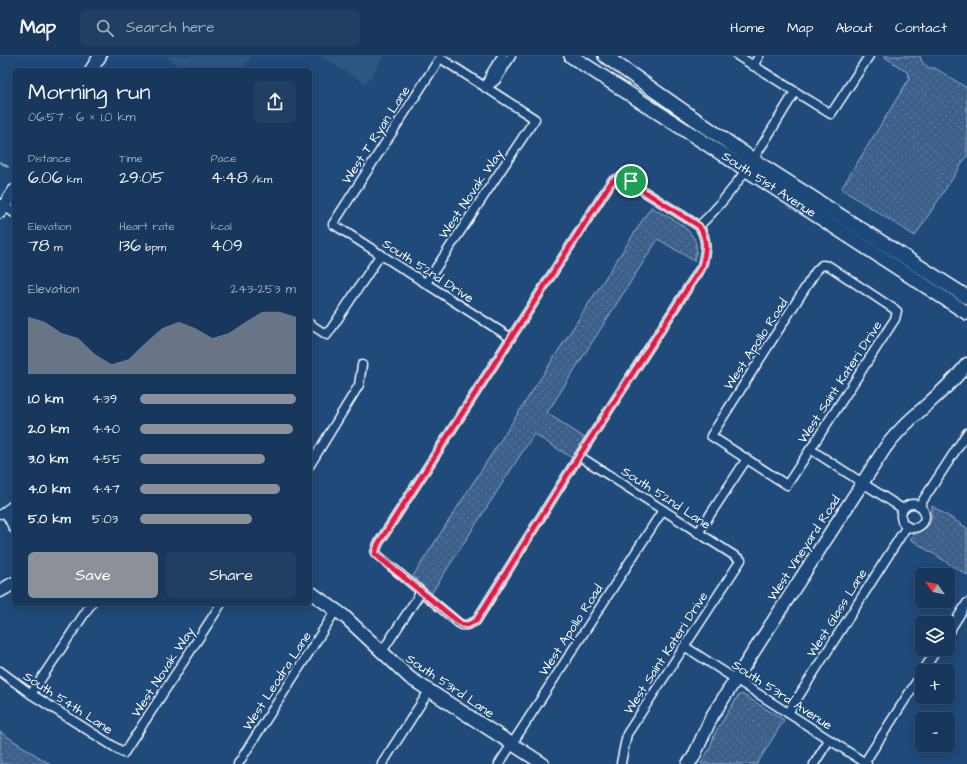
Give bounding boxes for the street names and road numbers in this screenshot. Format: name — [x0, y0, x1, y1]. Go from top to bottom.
street label: West T Ryan Lane — [338, 83, 415, 188]
street label: West Novak Way — [434, 146, 508, 243]
street label: South 51st Avenue — [718, 147, 820, 222]
street label: South 52nd Drive — [379, 235, 477, 307]
street label: West Apollo Road — [720, 295, 792, 393]
street label: West Saint Kateri Drive — [794, 317, 886, 447]
street label: South 52nd Lane — [618, 462, 714, 534]
street label: West Vineyard Road — [763, 491, 846, 605]
street label: West Glass Lane — [803, 565, 871, 661]
street label: West Apollo Road — [535, 581, 607, 679]
street label: West Saint Kateri Drive — [620, 588, 712, 718]
street label: West Novak Way — [127, 623, 200, 721]
street label: West Leodra Lane — [238, 628, 316, 734]
street label: South 53rd Lane — [402, 650, 498, 722]
street label: South 53rd Avenue — [728, 656, 836, 734]
street label: South 54th Lane — [20, 667, 116, 739]

